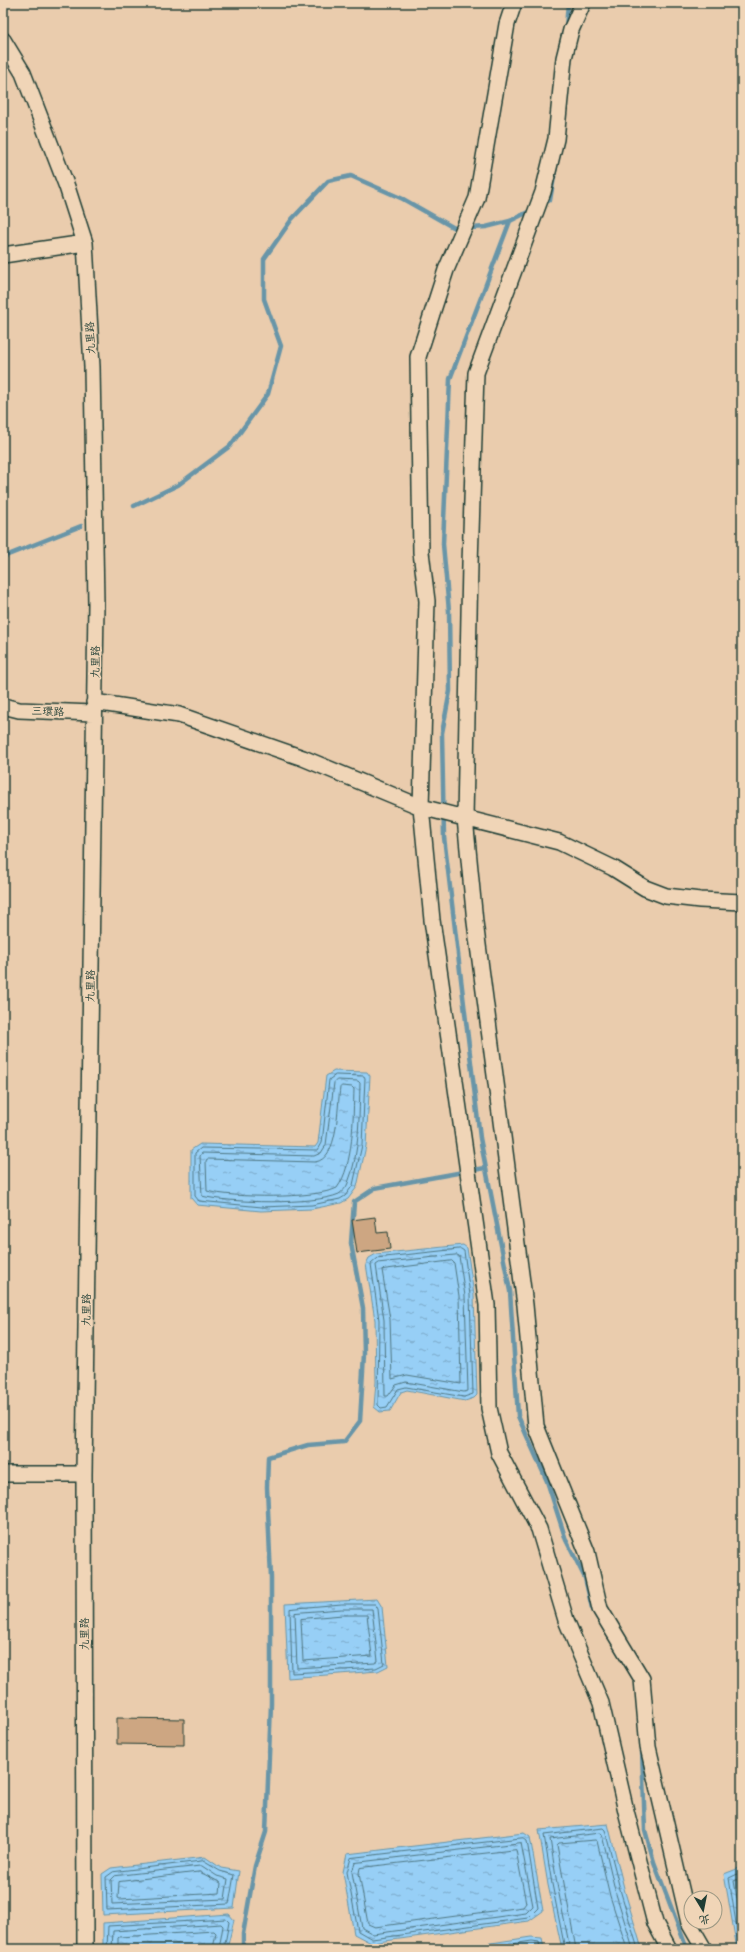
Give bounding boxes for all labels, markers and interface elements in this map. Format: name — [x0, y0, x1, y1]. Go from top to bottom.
street label: 九里路 — [81, 321, 101, 355]
street label: 九里路 — [87, 645, 105, 679]
street label: 三環路 — [31, 702, 65, 722]
street label: 九里路 — [82, 969, 100, 1003]
street label: 九里路 — [78, 1293, 96, 1327]
street label: 九里路 — [76, 1618, 94, 1651]
north arrow — [683, 1890, 723, 1930]
text: 北 — [698, 1909, 712, 1929]

